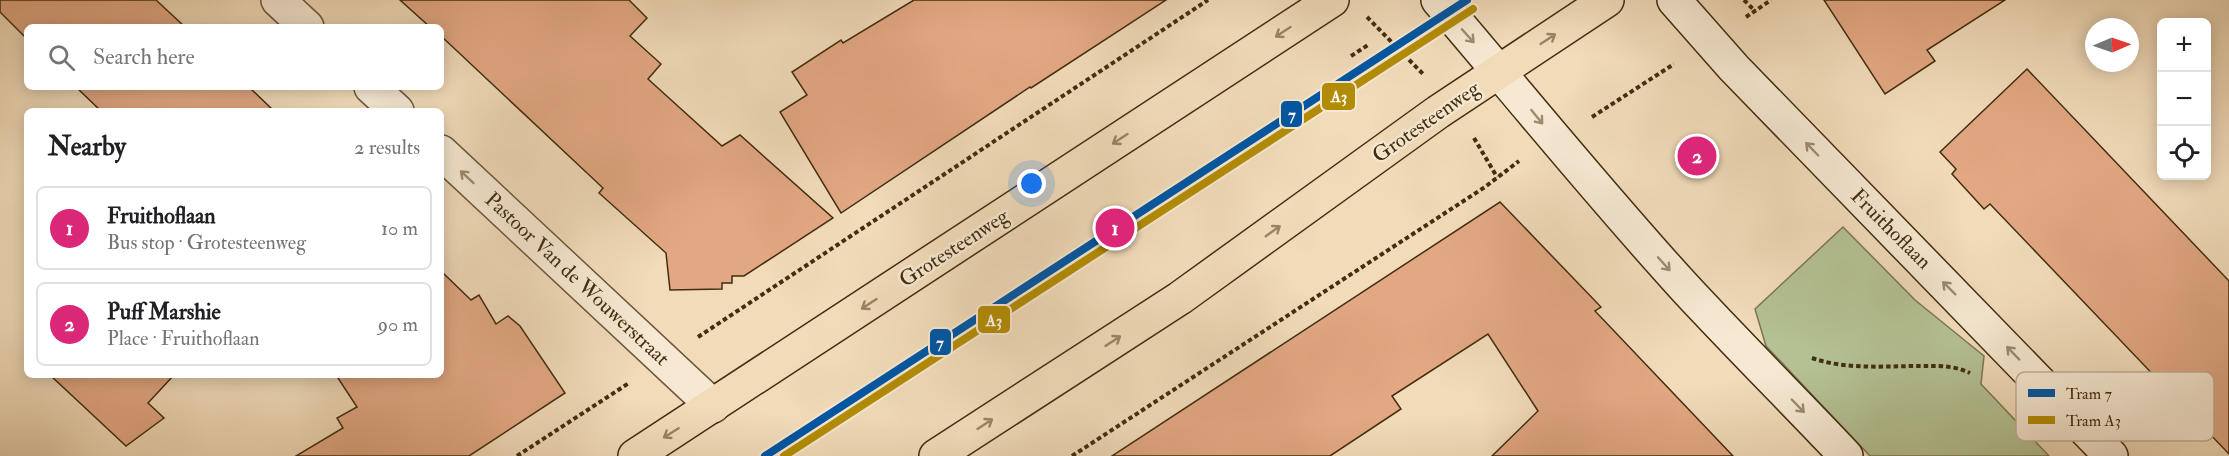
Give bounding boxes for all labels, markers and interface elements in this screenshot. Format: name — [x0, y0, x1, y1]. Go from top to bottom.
north arrow — [2085, 18, 2139, 72]
map controls — [2157, 18, 2211, 180]
button: + — [2157, 18, 2211, 72]
search box — [24, 24, 444, 90]
one-way arrow — [1275, 26, 1292, 38]
one-way arrow — [1461, 28, 1475, 43]
one-way arrow — [1540, 33, 1556, 45]
icon: search — [45, 41, 78, 74]
text: Search here — [93, 43, 195, 71]
button: − — [2157, 72, 2211, 126]
street label: Grotesteenweg — [1367, 75, 1486, 169]
line badge: A3 — [1321, 82, 1356, 111]
text: A3 — [1330, 87, 1347, 107]
line badge: 7 — [1280, 100, 1303, 128]
text: 7 — [1288, 105, 1296, 125]
one-way arrow — [1530, 108, 1543, 124]
button: locate — [2157, 126, 2211, 180]
text: Nearby — [48, 131, 126, 163]
one-way arrow — [1112, 133, 1129, 145]
pin: 2 — [1678, 134, 1716, 178]
text: 2 results — [354, 135, 420, 160]
one-way arrow — [1805, 142, 1820, 157]
your location — [1017, 169, 1046, 198]
one-way arrow — [460, 170, 475, 184]
street label: Fruithoflaan — [1845, 183, 1937, 275]
street label: Pastoor Van de Wouwerstraat — [479, 186, 675, 372]
text: Fruithoflaan — [107, 202, 216, 230]
street label: Grotesteenweg — [894, 202, 1014, 293]
pin: 1 — [1096, 206, 1134, 250]
text: 1 — [66, 216, 73, 241]
text: 10 m — [381, 216, 418, 241]
one-way arrow — [1265, 225, 1281, 237]
text: Bus stop · Grotesteenweg — [107, 230, 306, 255]
one-way arrow — [1657, 256, 1671, 271]
one-way arrow — [1942, 281, 1957, 295]
one-way arrow — [861, 297, 878, 310]
text: Puff Marshie — [107, 298, 221, 326]
line badge: A3 — [977, 305, 1011, 334]
text: A3 — [985, 311, 1002, 331]
text: 2 — [64, 312, 75, 337]
text: 90 m — [378, 312, 418, 337]
text: Place · Fruithoflaan — [107, 326, 260, 351]
line badge: 7 — [929, 328, 952, 356]
text: 7 — [936, 333, 944, 353]
one-way arrow — [1104, 335, 1121, 347]
one-way arrow — [2006, 346, 2020, 361]
legend — [2016, 372, 2214, 441]
text: Tram 7 — [2066, 384, 2112, 404]
one-way arrow — [1791, 398, 1805, 413]
text: Tram A3 — [2066, 411, 2121, 431]
one-way arrow — [977, 418, 993, 430]
one-way arrow — [663, 428, 680, 440]

